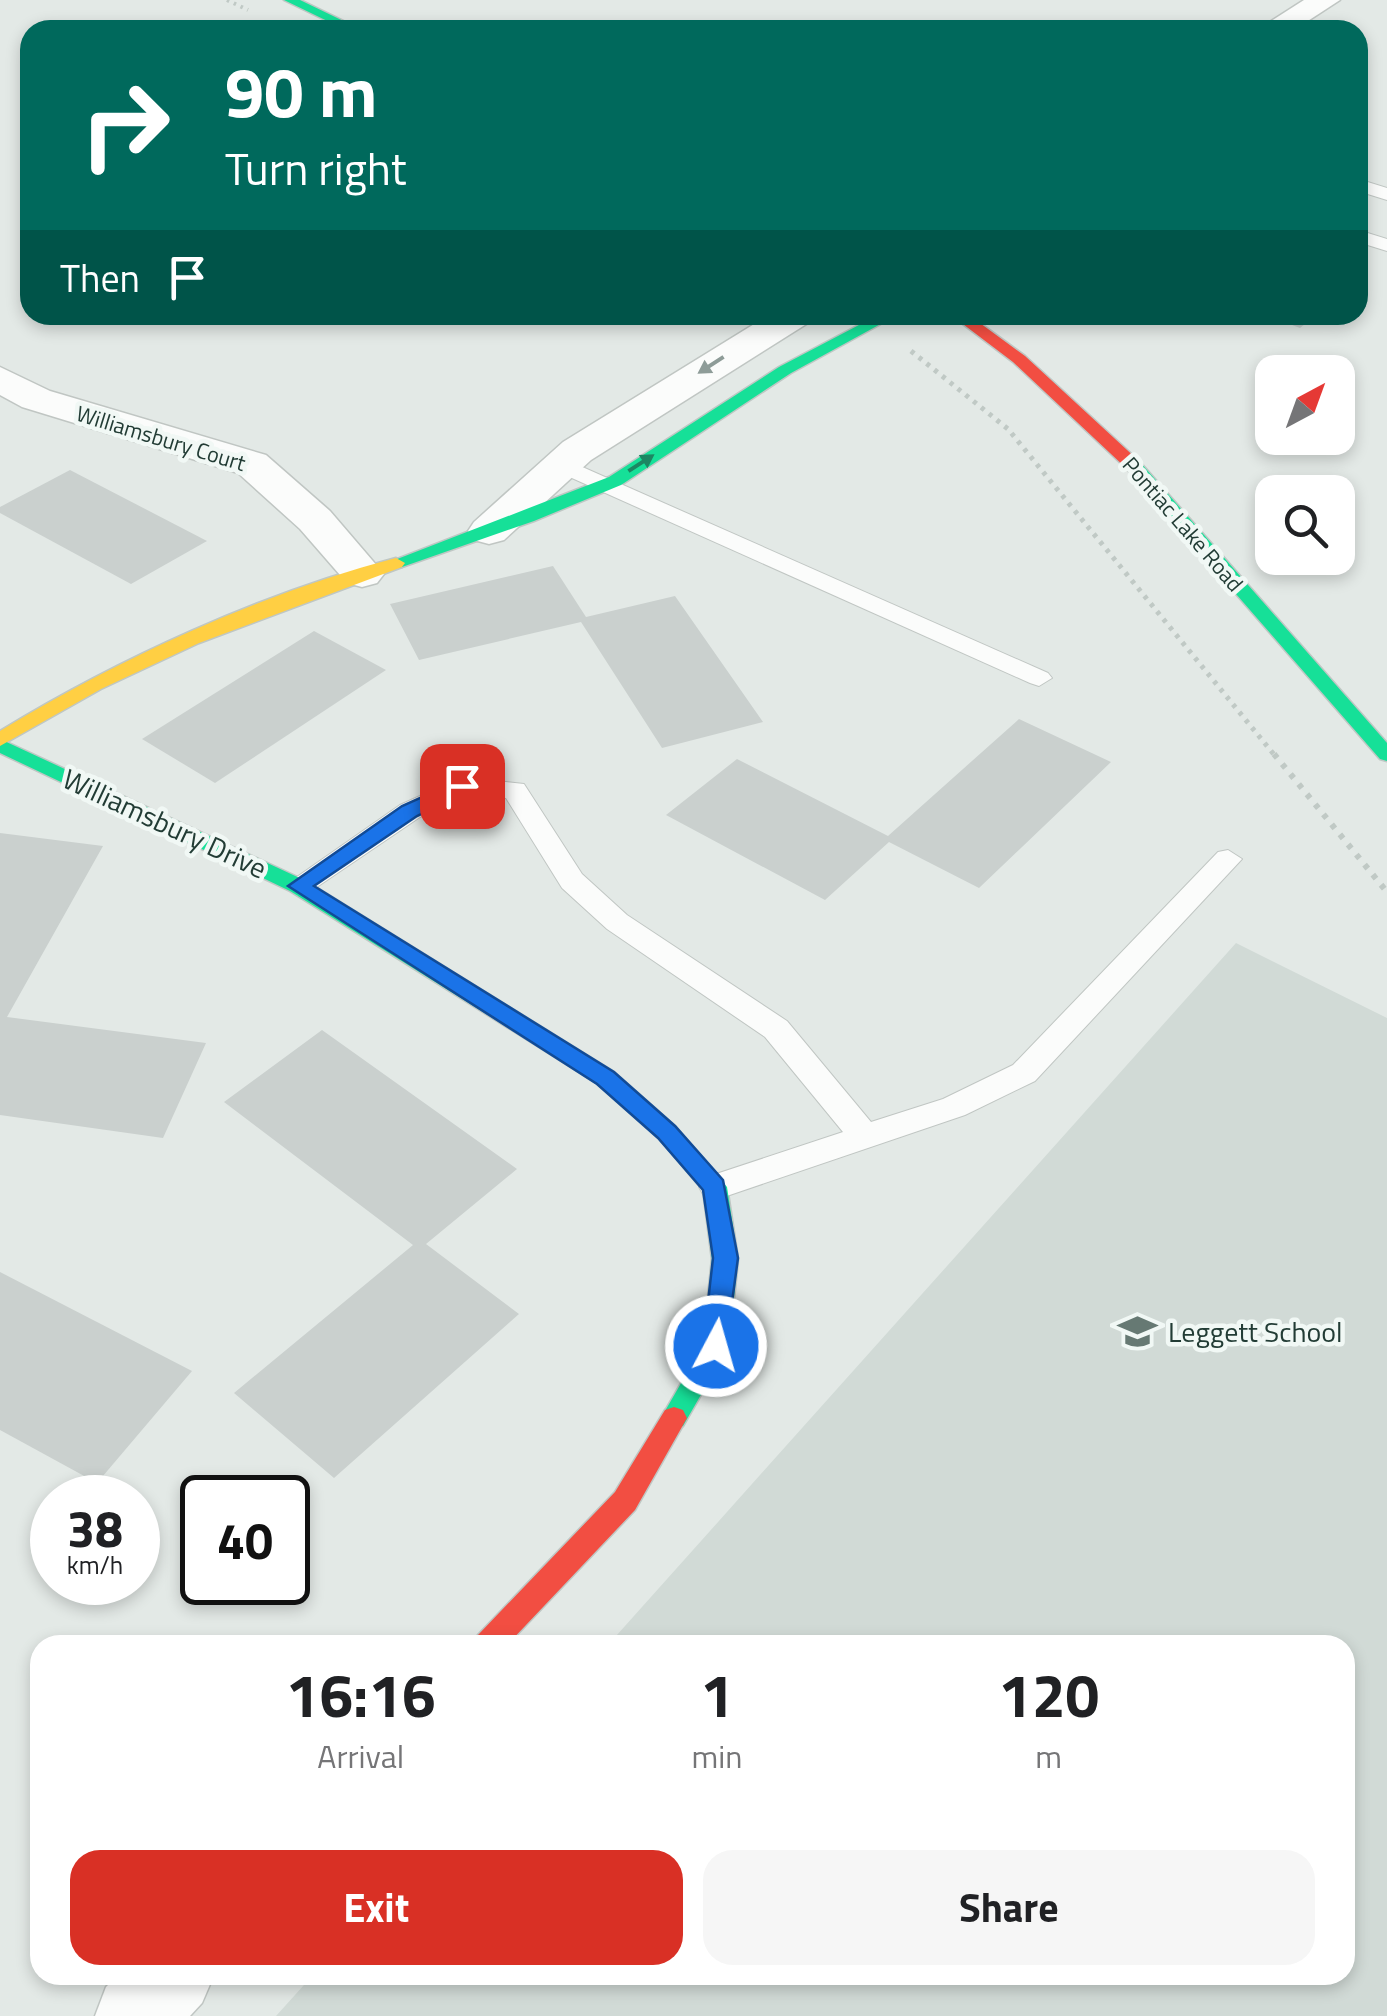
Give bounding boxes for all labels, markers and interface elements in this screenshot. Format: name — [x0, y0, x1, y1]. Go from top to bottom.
text: 90 m — [225, 38, 378, 144]
icon: right — [60, 60, 190, 190]
text: Turn right — [225, 134, 407, 202]
text: Then — [60, 249, 140, 307]
icon: arrive — [160, 250, 215, 305]
north arrow — [1255, 355, 1355, 455]
map controls — [1255, 355, 1355, 575]
one-way arrow — [697, 356, 725, 374]
street label: Williamsbury Court — [72, 396, 250, 480]
street label: Pontiac Lake Road — [1114, 449, 1252, 599]
one-way arrow — [628, 454, 655, 472]
button: search — [1255, 475, 1355, 575]
pin — [420, 744, 505, 829]
street label: Williamsbury Drive — [56, 757, 274, 889]
icon: arrive — [435, 759, 490, 814]
position arrow — [664, 1294, 768, 1398]
school or university icon: Leggett School — [1117, 1310, 1159, 1352]
place label: Leggett School — [1168, 1310, 1343, 1353]
speed limit sign: 40 — [180, 1475, 310, 1605]
text: 38 — [67, 1490, 123, 1566]
text: km/h — [67, 1546, 123, 1584]
text: 16:16 — [286, 1649, 436, 1740]
text: 1 — [700, 1649, 734, 1740]
text: 120 — [998, 1649, 1099, 1740]
text: Arrival — [317, 1732, 404, 1780]
text: min — [691, 1732, 742, 1780]
text: m — [1035, 1732, 1062, 1780]
button: Exit — [70, 1850, 683, 1965]
button: Share — [703, 1850, 1315, 1965]

